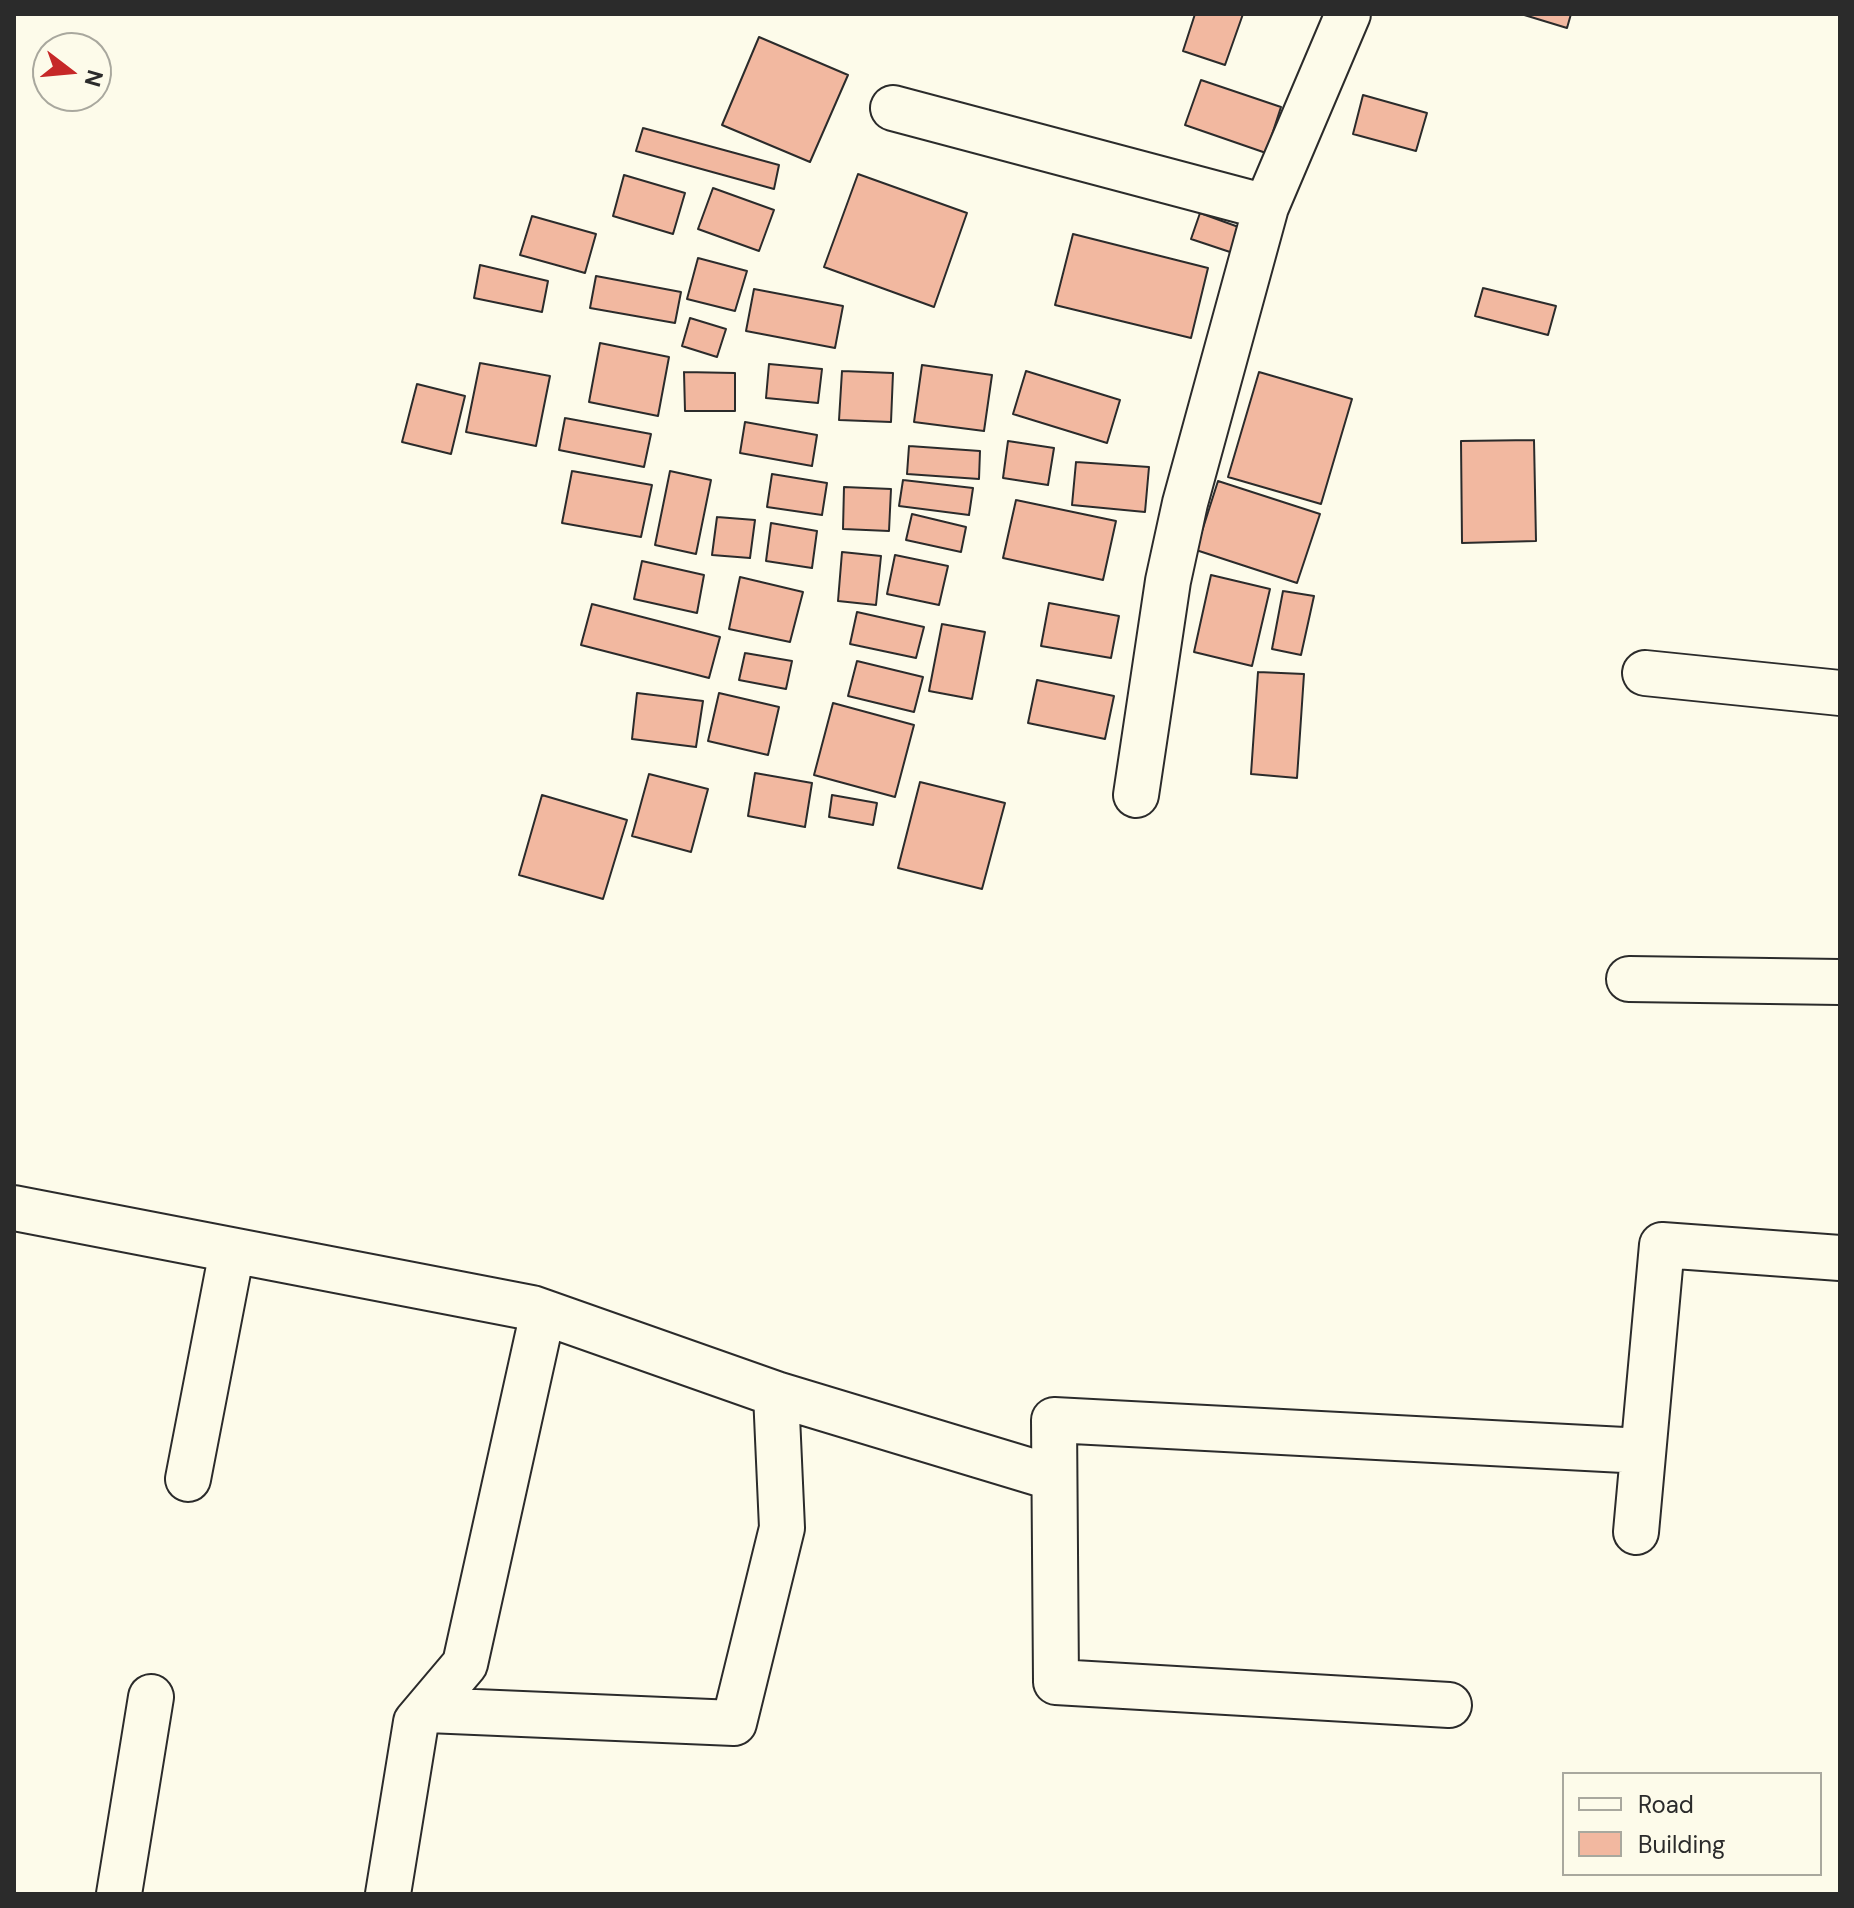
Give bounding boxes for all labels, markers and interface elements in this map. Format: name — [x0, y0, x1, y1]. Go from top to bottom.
north arrow — [32, 32, 112, 112]
text: N — [77, 66, 110, 90]
legend — [1562, 1772, 1822, 1876]
text: Road — [1638, 1789, 1694, 1820]
text: Building — [1638, 1829, 1725, 1860]

